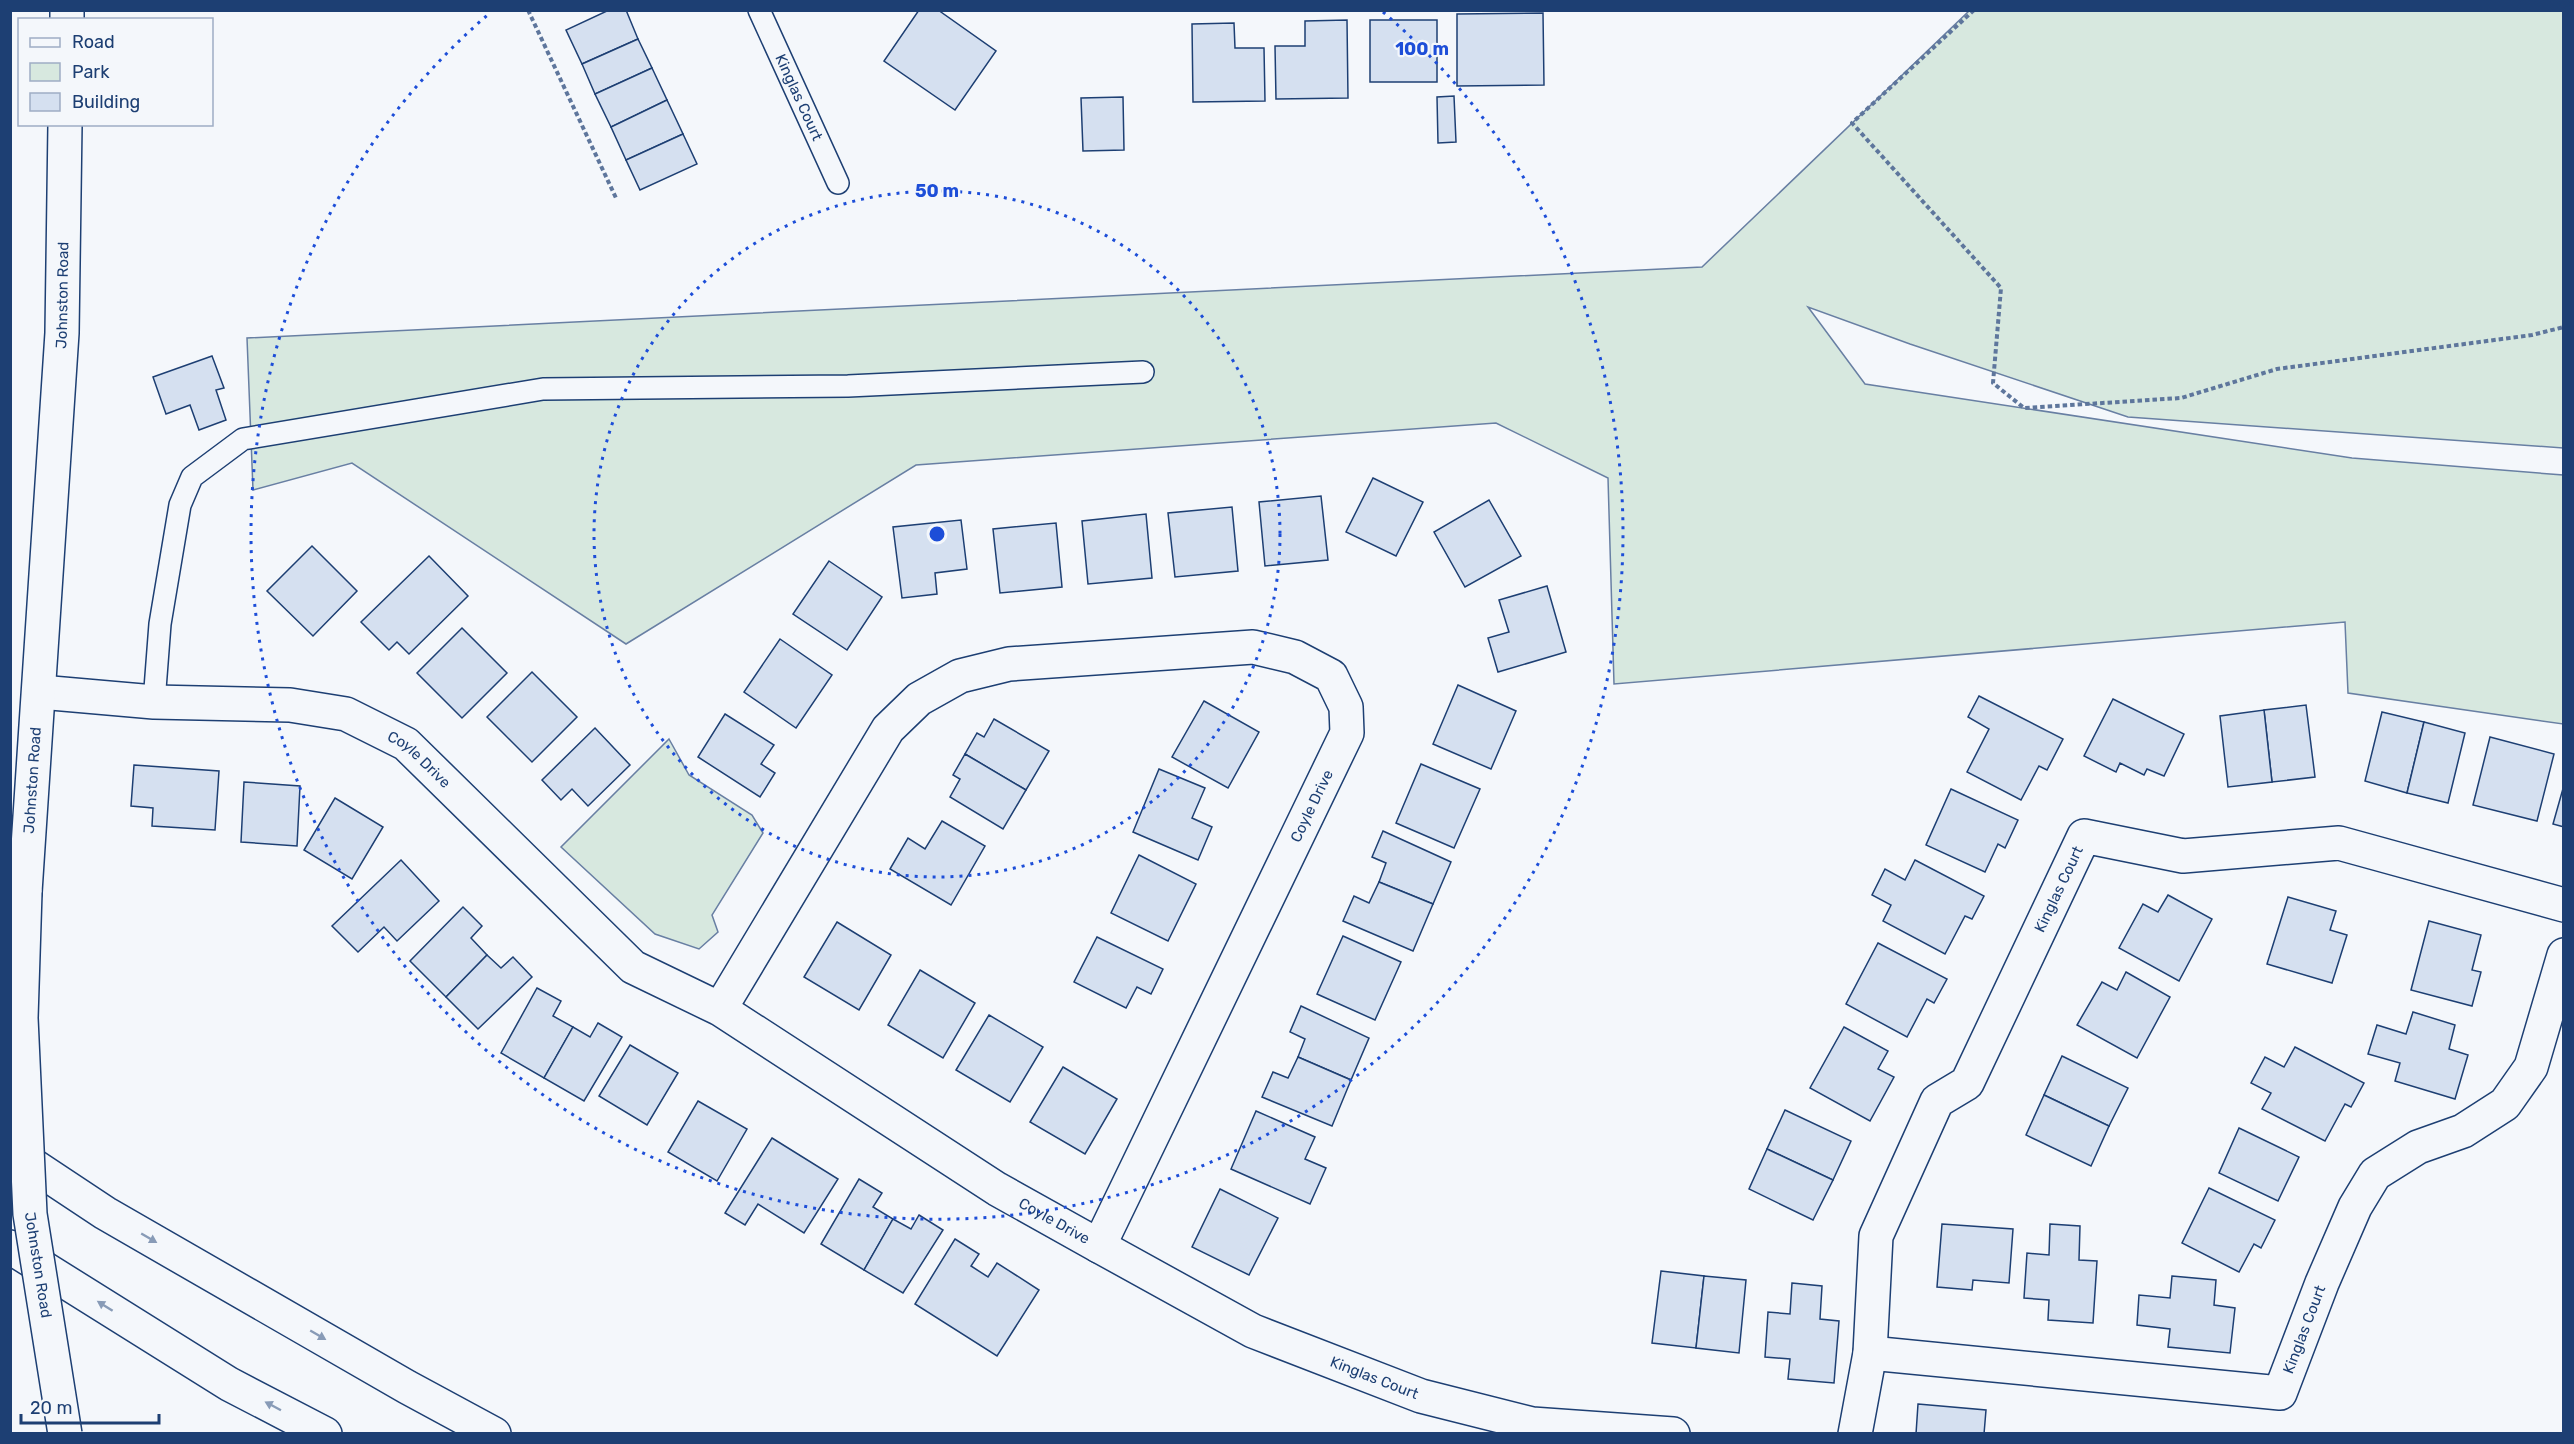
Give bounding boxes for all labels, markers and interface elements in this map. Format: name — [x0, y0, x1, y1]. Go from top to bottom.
legend — [18, 18, 213, 126]
text: Road — [72, 31, 115, 53]
text: 100 m — [1395, 38, 1449, 60]
street label: Kinglas Court — [771, 51, 826, 144]
text: Park — [72, 61, 110, 83]
text: Building — [72, 91, 140, 113]
text: 50 m — [915, 180, 959, 202]
street label: Johnston Road — [52, 242, 72, 349]
centre of rings — [927, 524, 947, 544]
street label: Johnston Road — [20, 726, 45, 834]
street label: Coyle Drive — [385, 727, 454, 792]
street label: Coyle Drive — [1287, 767, 1337, 845]
street label: Kinglas Court — [2031, 843, 2087, 935]
street label: Coyle Drive — [1016, 1194, 1093, 1248]
street label: Johnston Road — [21, 1211, 55, 1319]
one-way arrow — [140, 1232, 157, 1242]
street label: Kinglas Court — [2279, 1283, 2329, 1376]
one-way arrow — [97, 1301, 113, 1312]
one-way arrow — [310, 1329, 326, 1340]
street label: Kinglas Court — [1328, 1353, 1421, 1403]
scale bar — [21, 1387, 159, 1425]
text: 20 m — [30, 1397, 72, 1419]
one-way arrow — [264, 1401, 281, 1411]

